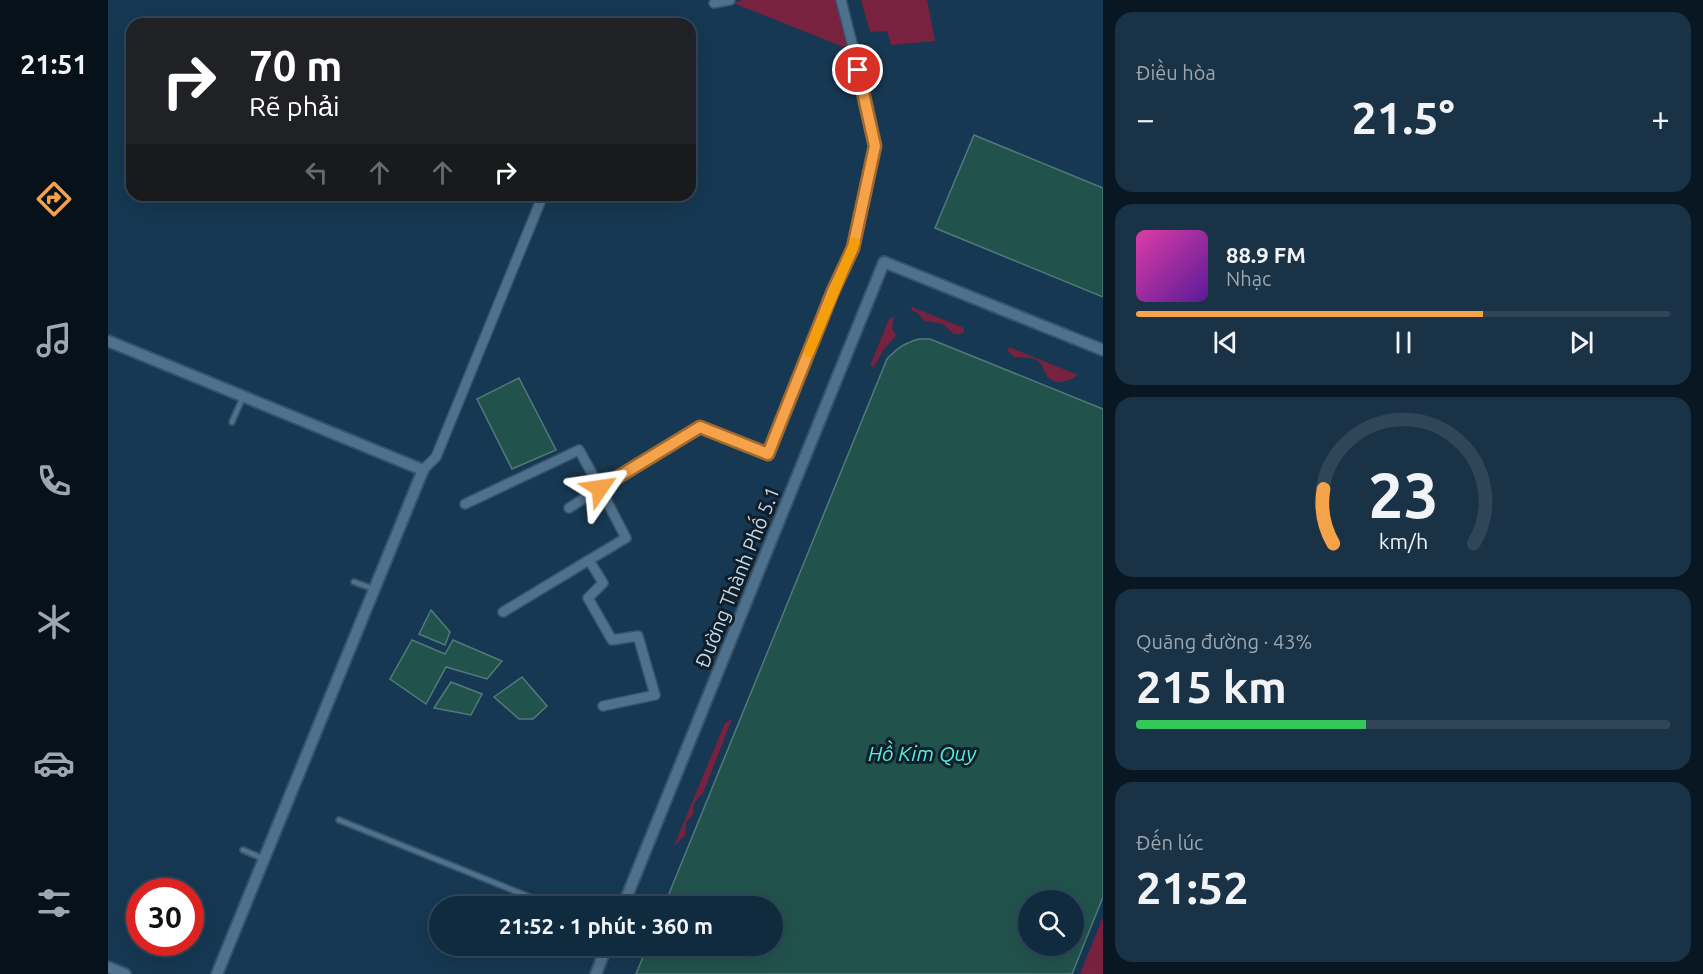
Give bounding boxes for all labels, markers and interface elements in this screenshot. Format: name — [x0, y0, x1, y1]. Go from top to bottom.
icon: right — [150, 42, 228, 120]
text: 70 m — [249, 42, 343, 89]
pin — [832, 44, 883, 95]
text: 21:51 — [20, 49, 88, 79]
icon: arrive — [841, 53, 874, 86]
text: Điều hòa — [1136, 61, 1216, 84]
text: Rẽ phải — [249, 91, 340, 121]
text: 21.5° — [1351, 92, 1455, 143]
text: − — [1136, 100, 1155, 137]
text: + — [1651, 100, 1670, 137]
icon: left — [300, 156, 333, 189]
icon: ahead — [363, 156, 396, 189]
icon: ahead — [426, 156, 459, 189]
icon: right — [489, 156, 522, 189]
icon: directions — [33, 178, 75, 220]
text: 88.9 FM — [1226, 242, 1306, 267]
text: Nhạc — [1226, 267, 1271, 290]
icon: music — [33, 319, 75, 361]
icon: previous — [1209, 326, 1242, 359]
icon: pause — [1387, 326, 1420, 359]
icon: next — [1565, 326, 1598, 359]
position arrow — [568, 456, 632, 520]
icon: phone — [33, 460, 75, 502]
text: 23 — [1368, 460, 1438, 530]
street label: Đường Thành Phố 5.1 — [688, 482, 784, 671]
text: km/h — [1378, 529, 1428, 553]
icon: climate — [33, 601, 75, 643]
text: Quãng đường · 43% — [1136, 630, 1312, 653]
text: 215 km — [1136, 661, 1287, 712]
water label: Hồ Kim Quy — [868, 739, 977, 766]
icon: car — [33, 742, 75, 784]
text: Đến lúc — [1136, 831, 1203, 854]
text: 21:52 — [1136, 862, 1249, 913]
speed limit sign: 30 — [126, 878, 204, 956]
icon: filters — [33, 882, 75, 924]
map controls — [1018, 890, 1084, 956]
button: search — [1018, 890, 1084, 956]
text: 21:52 · 1 phút · 360 m — [499, 913, 713, 938]

